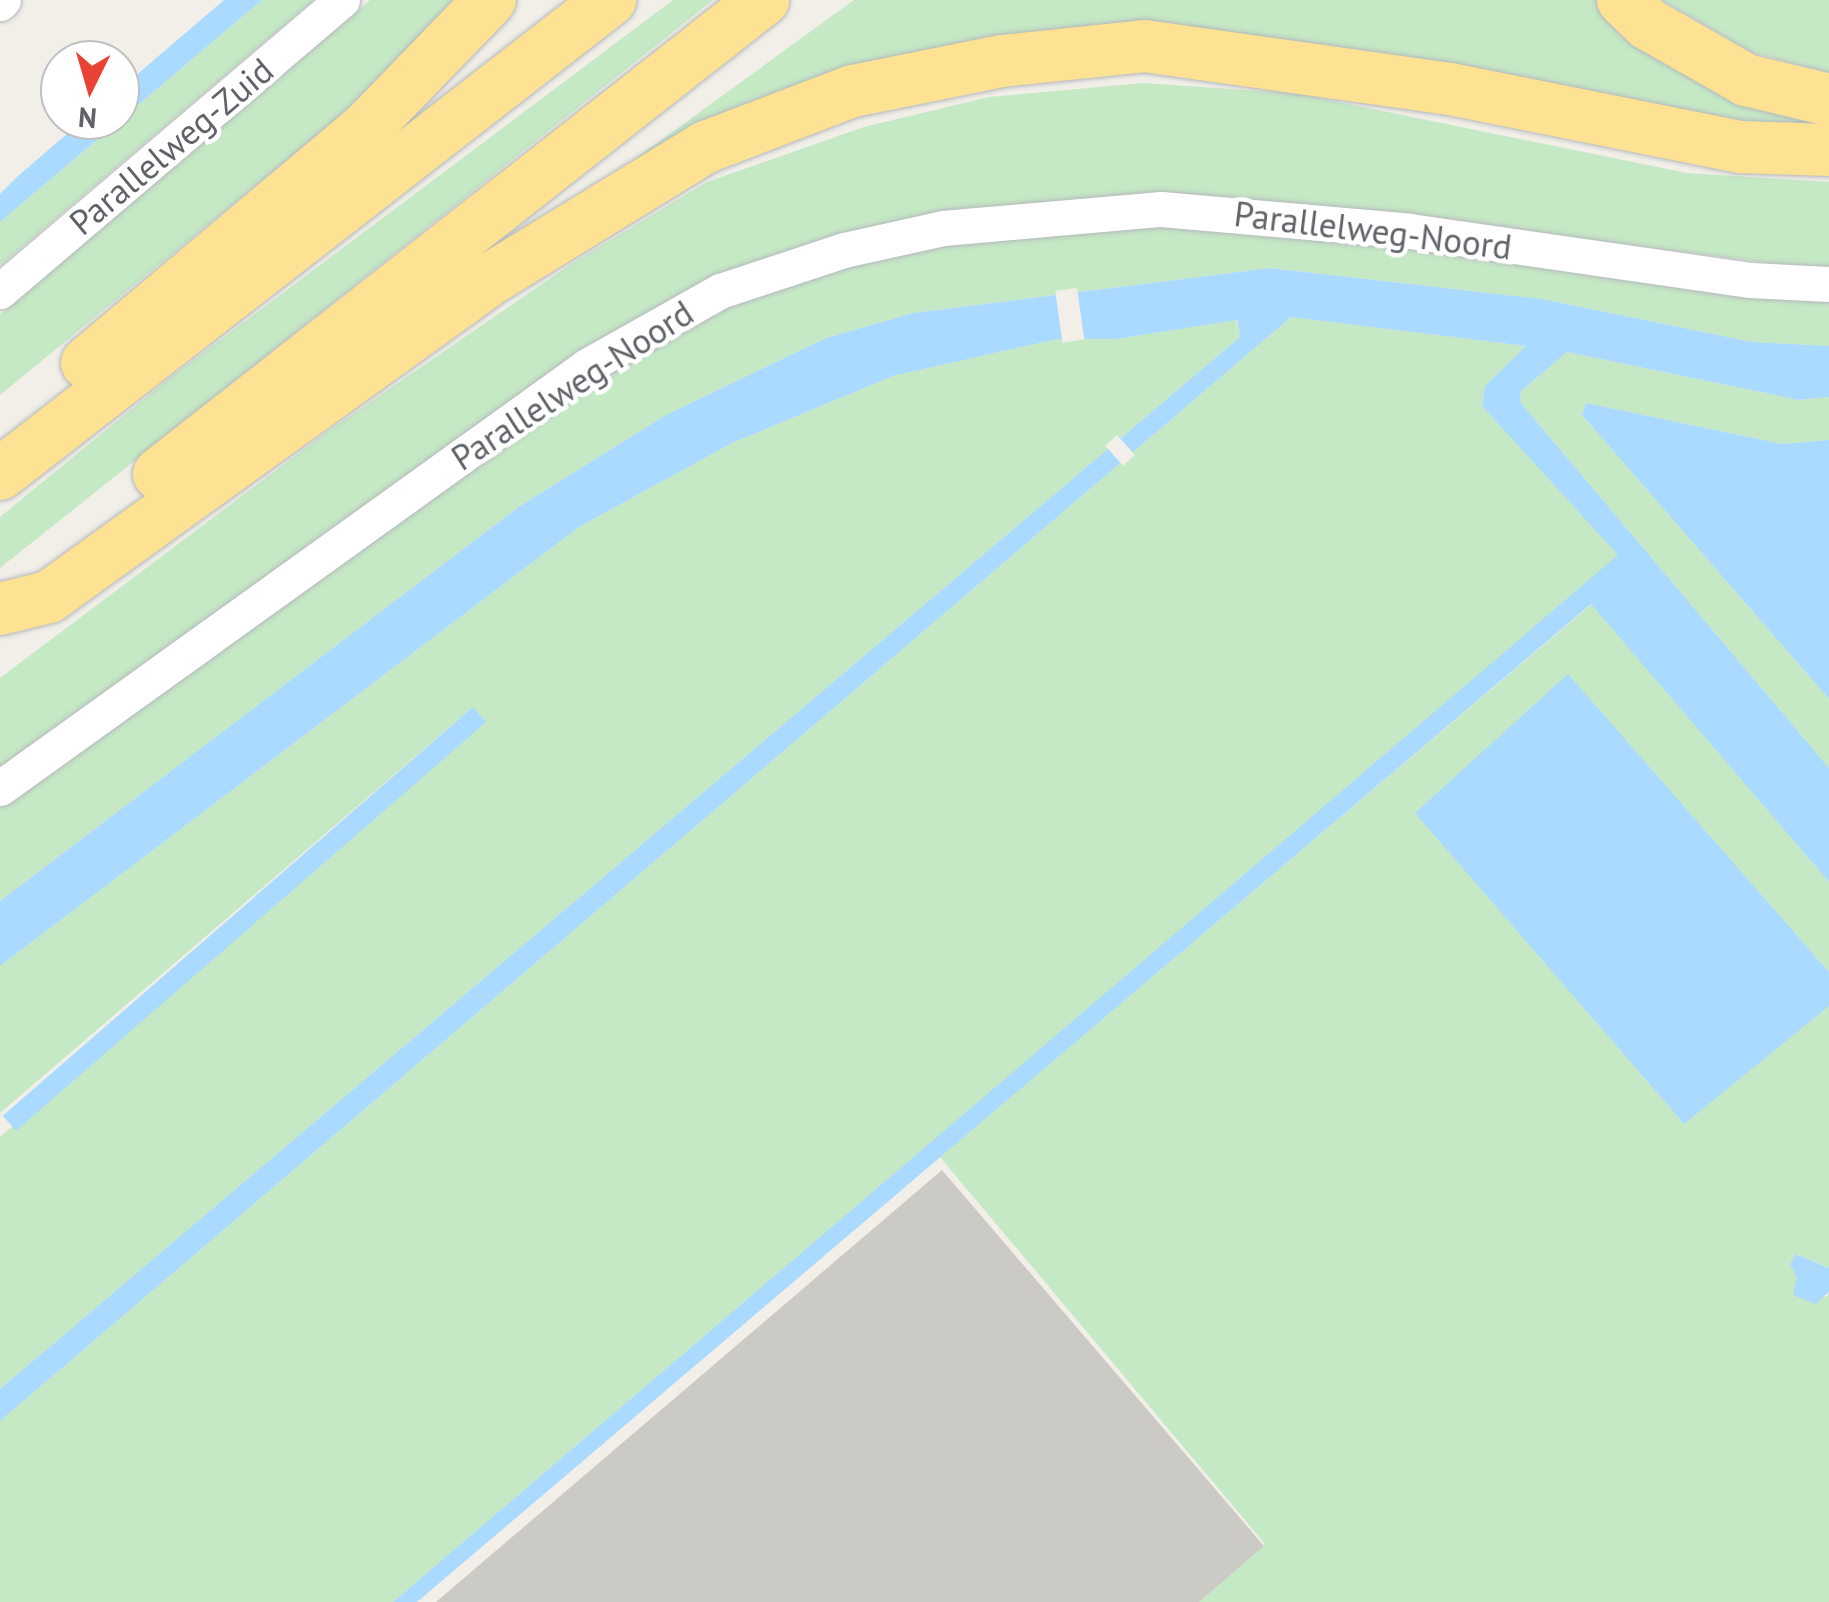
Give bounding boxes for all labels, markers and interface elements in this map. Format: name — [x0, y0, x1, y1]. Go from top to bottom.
north arrow — [40, 40, 140, 140]
street label: Parallelweg-Zuid — [61, 49, 281, 243]
text: N — [77, 99, 98, 138]
street label: Parallelweg-Noord — [1232, 192, 1514, 268]
street label: Parallelweg-Noord — [443, 291, 701, 479]

